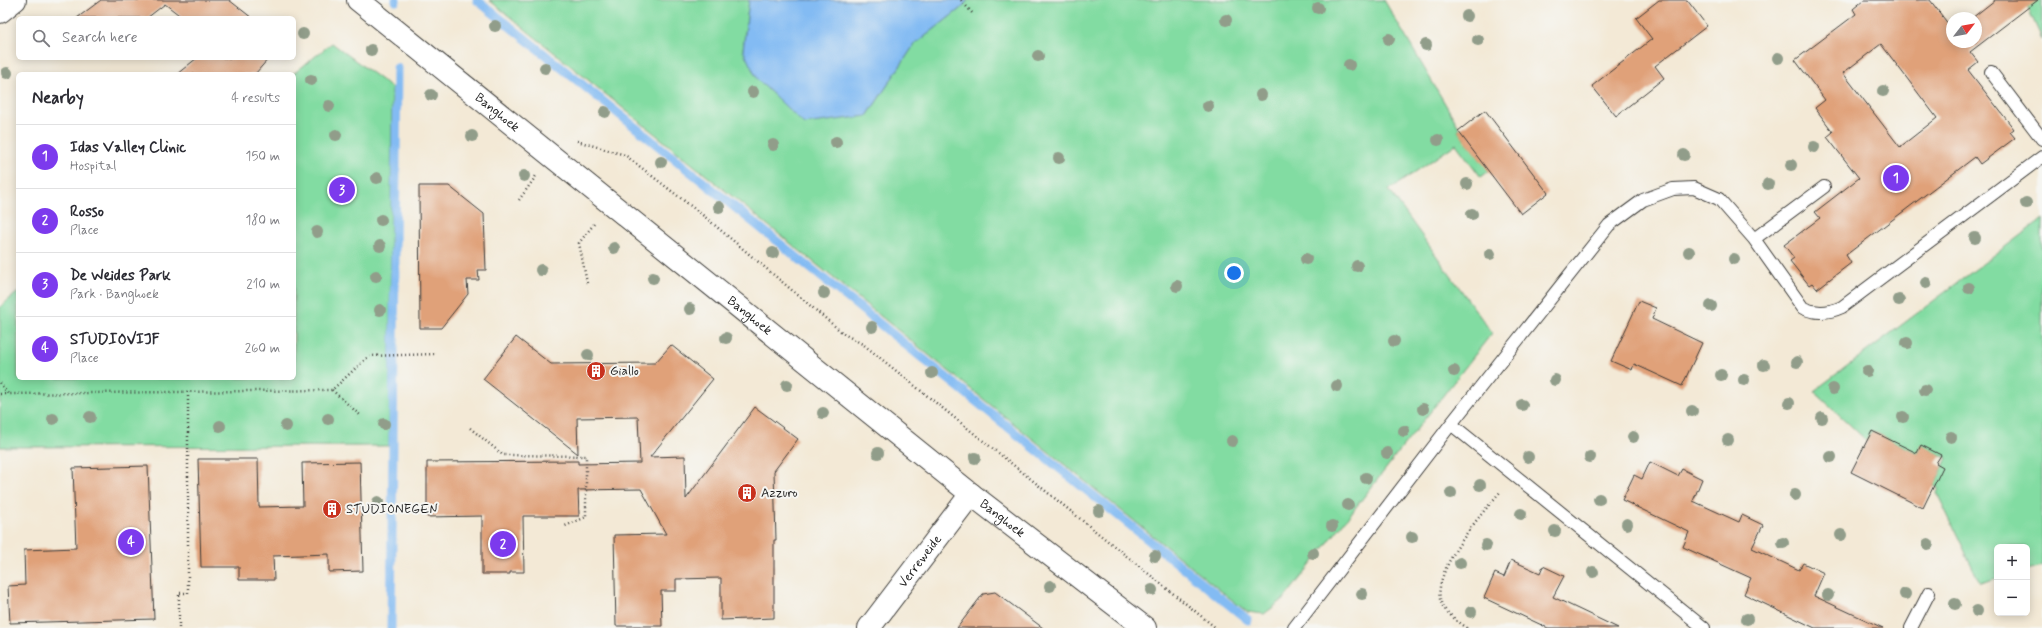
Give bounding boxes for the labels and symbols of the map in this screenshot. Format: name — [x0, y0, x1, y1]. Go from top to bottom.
north arrow — [1946, 12, 1982, 48]
street label: Banghoek — [471, 89, 524, 136]
pin: 1 — [1883, 163, 1909, 193]
pin: 3 — [329, 175, 355, 205]
your location — [1224, 263, 1244, 283]
street label: Banghoek — [724, 292, 776, 339]
building icon: Giallo — [585, 360, 607, 382]
place label: Giallo — [610, 363, 639, 380]
building icon: Azzuro — [736, 482, 758, 504]
place label: Azzuro — [761, 485, 798, 502]
street label: Banghoek — [976, 495, 1029, 541]
building icon: STUDIONEGEN — [321, 498, 343, 520]
place label: STUDIONEGEN — [346, 501, 438, 518]
pin: 4 — [118, 527, 144, 557]
pin: 2 — [490, 529, 516, 559]
street label: Verreweide — [894, 531, 945, 591]

